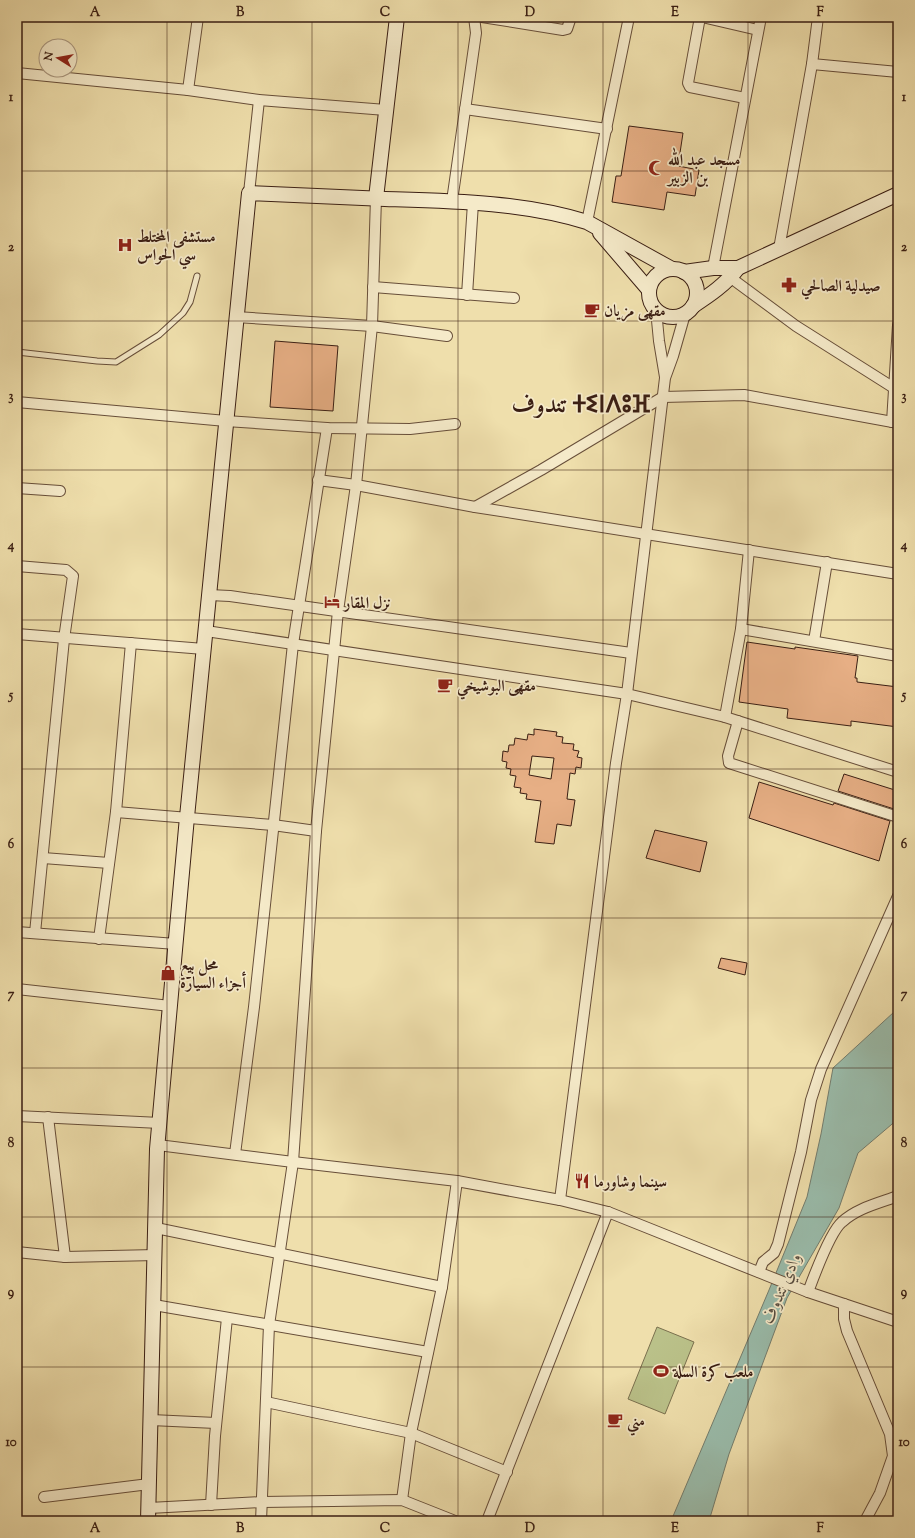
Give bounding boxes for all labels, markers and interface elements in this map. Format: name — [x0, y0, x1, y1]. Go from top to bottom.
text: A — [90, 4, 101, 22]
text: B — [236, 4, 245, 22]
text: C — [380, 4, 390, 22]
text: D — [525, 4, 535, 22]
text: E — [671, 4, 679, 22]
text: F — [816, 4, 824, 22]
north arrow — [38, 38, 78, 78]
text: N — [40, 50, 58, 63]
text: 1 — [9, 89, 14, 107]
text: 1 — [902, 89, 907, 107]
place label: مسجد عبد الله بن الزبير — [666, 147, 741, 191]
mosque icon: مسجد عبد الله بن الزبير — [647, 159, 665, 177]
place label: مستشفى المختلط سي الحواس — [137, 227, 216, 270]
hospital icon: مستشفى المختلط سي الحواس — [116, 236, 134, 254]
text: 2 — [8, 239, 15, 257]
text: 2 — [901, 239, 908, 257]
pharmacy icon: صيدلية الصالحي — [780, 276, 798, 294]
place label: صيدلية الصالحي — [801, 276, 881, 300]
cafe icon: مقهى مزيان — [583, 301, 601, 319]
place label: مقهى مزيان — [604, 301, 666, 324]
text: 3 — [8, 388, 14, 406]
text: 3 — [901, 388, 907, 406]
district label: تندوف ⵜⵉⵏⴷⵓⴼ — [511, 389, 651, 423]
text: 4 — [7, 537, 15, 555]
text: 4 — [900, 537, 908, 555]
hotel icon: نزل المقار — [323, 593, 341, 611]
place label: نزل المقار — [342, 593, 391, 616]
cafe icon: مقهى البوشيخي — [436, 676, 454, 694]
place label: مقهى البوشيخي — [457, 676, 536, 700]
text: 5 — [8, 687, 14, 705]
text: 5 — [901, 687, 907, 705]
text: 6 — [8, 836, 15, 854]
text: 6 — [901, 836, 908, 854]
place label: محل بيع أجزاء السيارة — [180, 955, 246, 996]
shop icon: محل بيع أجزاء السيارة — [159, 964, 177, 982]
text: 7 — [8, 986, 15, 1004]
text: 7 — [901, 986, 908, 1004]
text: 8 — [8, 1135, 15, 1153]
text: 8 — [901, 1135, 908, 1153]
restaurant icon: سينما وشاورما — [573, 1172, 591, 1190]
place label: سينما وشاورما — [594, 1172, 667, 1195]
water label: وادي تندوف — [757, 1250, 808, 1328]
text: 9 — [8, 1284, 15, 1302]
text: 9 — [901, 1284, 908, 1302]
sports icon: ملعب كرة السلة — [652, 1362, 670, 1380]
place label: ملعب كرة السلة — [672, 1362, 753, 1385]
cafe icon: مني — [606, 1411, 624, 1429]
place label: مني — [627, 1411, 645, 1436]
text: 10 — [5, 1434, 17, 1452]
text: 10 — [898, 1434, 910, 1452]
text: A — [90, 1520, 101, 1538]
text: B — [236, 1520, 245, 1538]
text: C — [380, 1520, 390, 1538]
text: D — [525, 1520, 535, 1538]
text: E — [671, 1520, 679, 1538]
text: F — [816, 1520, 824, 1538]

